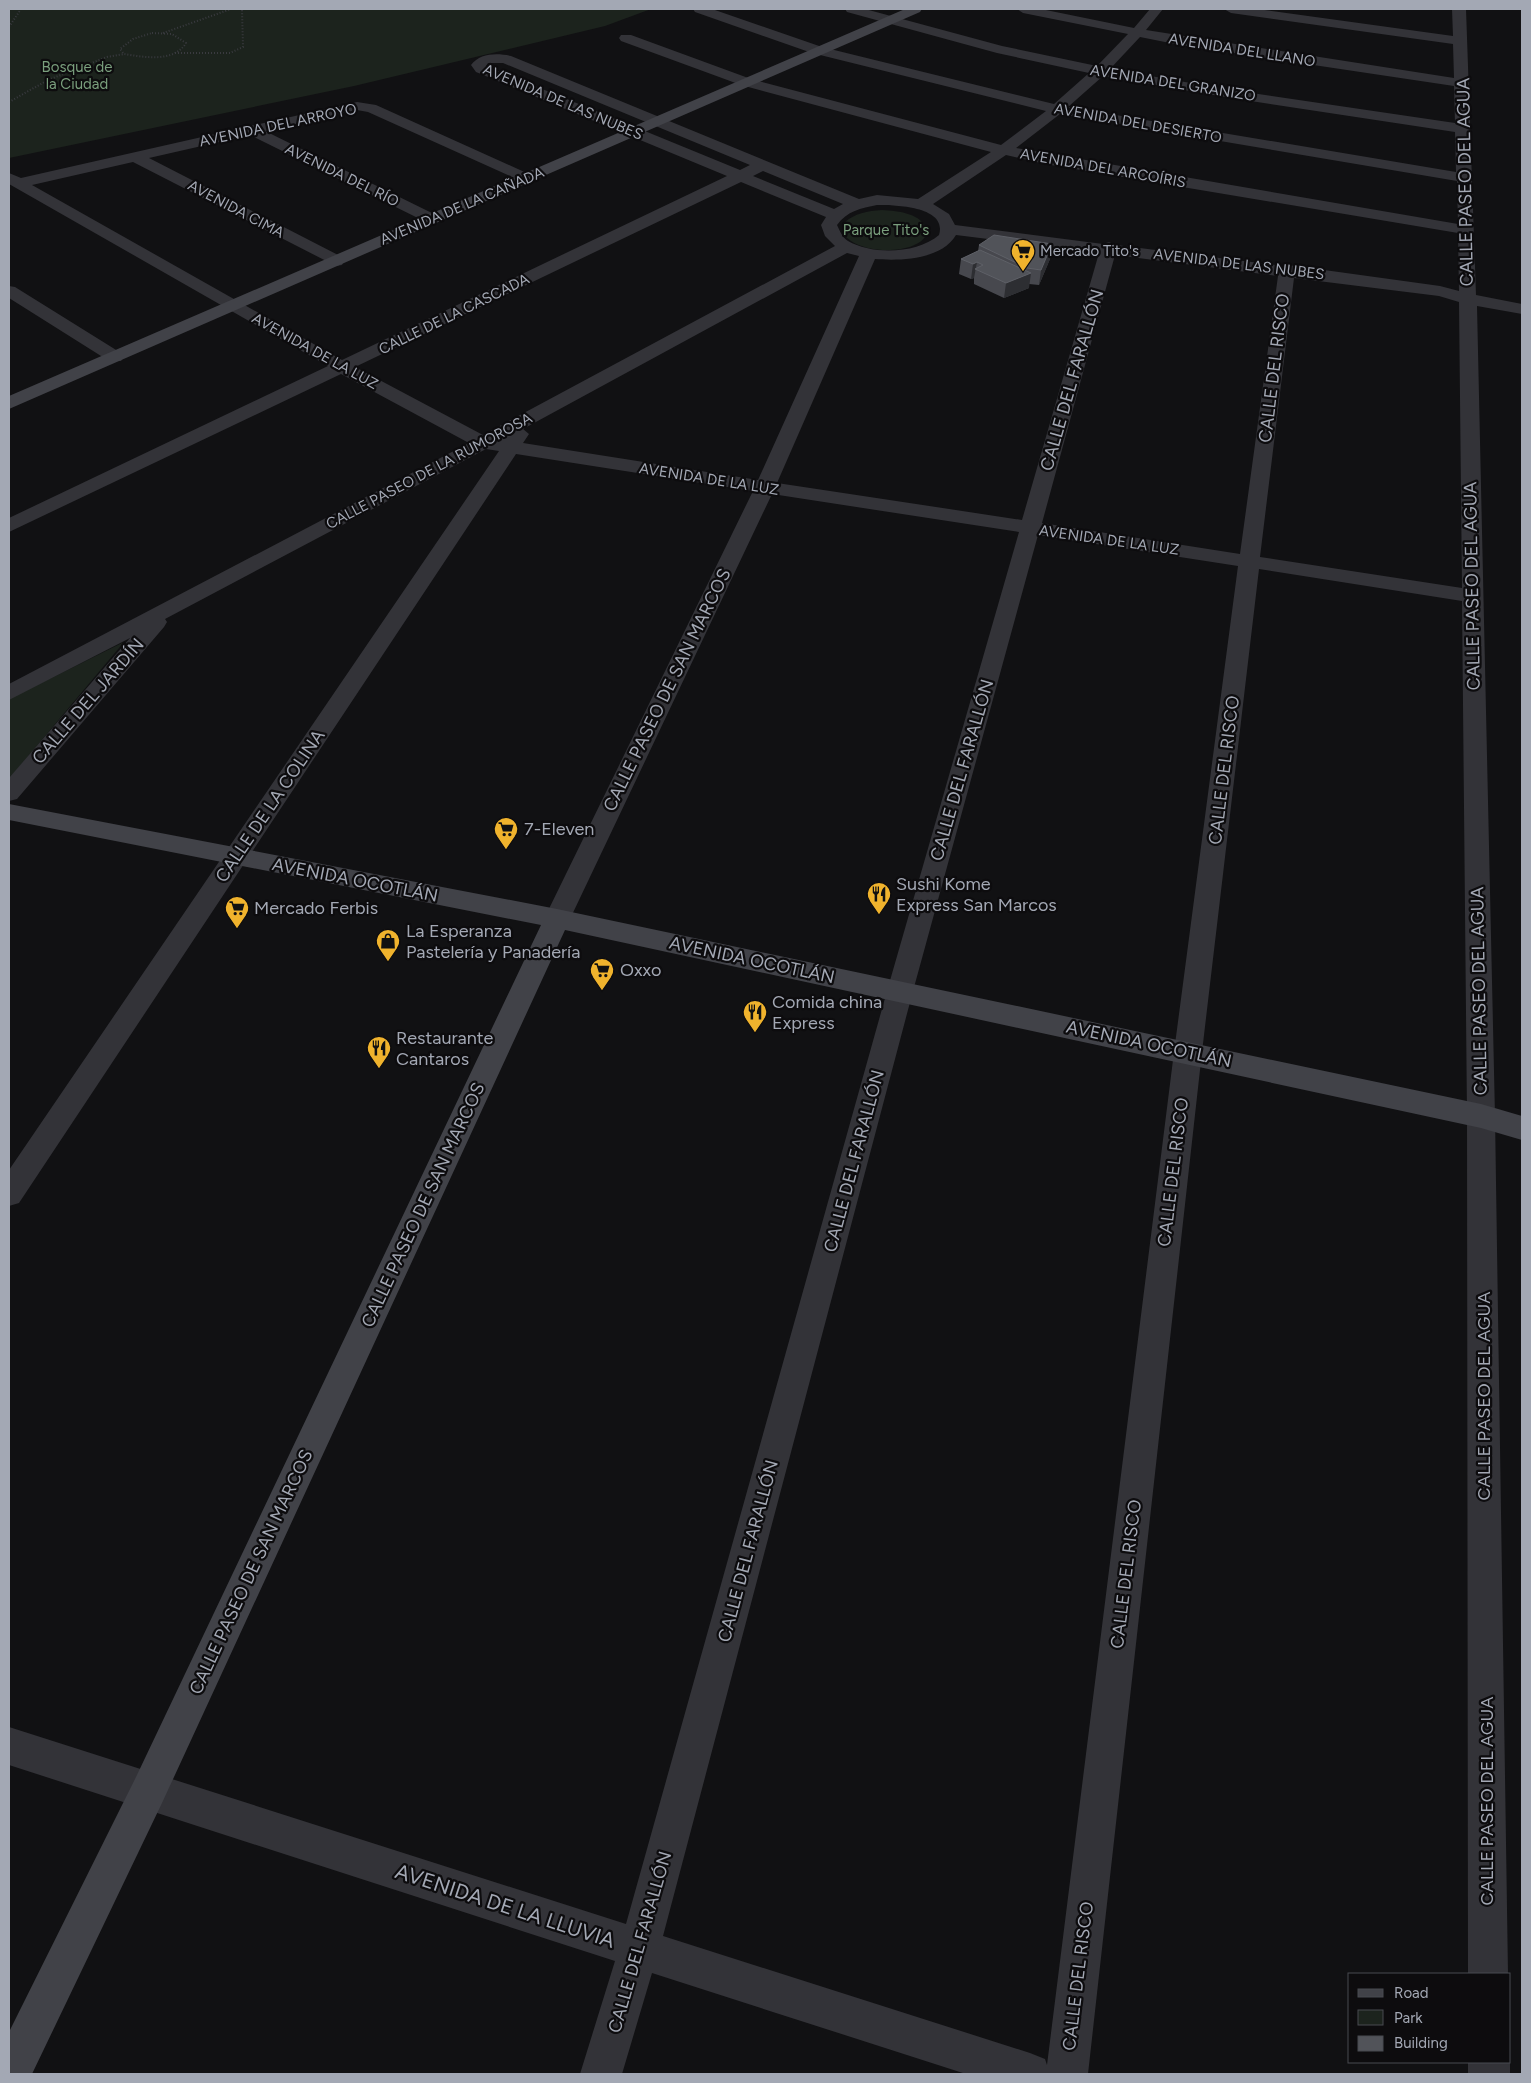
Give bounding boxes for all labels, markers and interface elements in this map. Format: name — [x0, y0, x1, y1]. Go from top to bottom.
street label: AVENIDA DEL LLANO — [1167, 30, 1317, 70]
park label: Bosque de la Ciudad — [42, 58, 112, 93]
street label: AVENIDA DE LAS NUBES — [480, 60, 646, 144]
street label: AVENIDA DEL GRANIZO — [1089, 61, 1257, 105]
street label: CALLE PASEO DEL AGUA — [1452, 77, 1478, 287]
street label: AVENIDA DEL DESIERTO — [1053, 99, 1223, 147]
street label: AVENIDA DEL ARROYO — [198, 100, 358, 150]
street label: AVENIDA DEL RÍO — [282, 140, 402, 210]
street label: AVENIDA DEL ARCOÍRIS — [1019, 145, 1187, 191]
street label: AVENIDA DE LA CAÑADA — [377, 163, 547, 249]
street label: AVENIDA CIMA — [185, 176, 287, 242]
park label: Parque Tito's — [843, 221, 929, 239]
supermarket icon: Mercado Tito's — [1010, 238, 1036, 272]
place label: Mercado Tito's — [1040, 242, 1139, 260]
street label: AVENIDA DE LAS NUBES — [1153, 245, 1325, 283]
street label: CALLE DE LA CASCADA — [376, 270, 532, 358]
street label: CALLE DEL FARALLÓN — [1036, 287, 1108, 473]
street label: CALLE DEL RISCO — [1254, 292, 1294, 444]
street label: AVENIDA DE LA LUZ — [249, 309, 381, 393]
street label: CALLE PASEO DE LA RUMOROSA — [323, 409, 535, 533]
street label: AVENIDA DE LA LUZ — [638, 459, 780, 499]
street label: CALLE PASEO DEL AGUA — [1459, 481, 1485, 691]
street label: AVENIDA DE LA LUZ — [1038, 521, 1180, 559]
street label: CALLE PASEO DE SAN MARCOS — [598, 565, 736, 815]
street label: CALLE DEL JARDÍN — [27, 634, 149, 768]
street label: CALLE DEL FARALLÓN — [926, 677, 998, 863]
street label: CALLE DEL RISCO — [1204, 694, 1244, 846]
street label: CALLE DE LA COLINA — [211, 725, 329, 887]
supermarket icon: 7-Eleven — [493, 816, 519, 850]
place label: 7-Eleven — [524, 818, 594, 840]
street label: AVENIDA OCOTLÁN — [270, 853, 440, 907]
place label: Sushi Kome Express San Marcos — [896, 873, 1057, 916]
restaurant icon: Sushi Kome Express San Marcos — [866, 881, 892, 915]
street label: CALLE PASEO DEL AGUA — [1466, 886, 1492, 1096]
supermarket icon: Mercado Ferbis — [224, 895, 250, 929]
place label: Mercado Ferbis — [254, 897, 378, 919]
place label: La Esperanza Pastelería y Panadería — [406, 920, 580, 963]
shop icon: La Esperanza Pastelería y Panadería — [375, 928, 401, 962]
street label: AVENIDA OCOTLÁN — [667, 932, 837, 988]
supermarket icon: Oxxo — [589, 957, 615, 991]
place label: Oxxo — [620, 959, 661, 981]
place label: Comida china Express — [772, 991, 882, 1034]
restaurant icon: Comida china Express — [742, 999, 768, 1033]
street label: AVENIDA OCOTLÁN — [1064, 1016, 1234, 1072]
place label: Restaurante Cantaros — [396, 1027, 494, 1070]
restaurant icon: Restaurante Cantaros — [366, 1035, 392, 1069]
street label: CALLE DEL FARALLÓN — [819, 1067, 889, 1255]
street label: CALLE PASEO DE SAN MARCOS — [357, 1079, 489, 1331]
street label: CALLE DEL RISCO — [1153, 1096, 1193, 1248]
street label: CALLE PASEO DEL AGUA — [1473, 1292, 1495, 1500]
street label: CALLE PASEO DE SAN MARCOS — [185, 1446, 317, 1698]
street label: CALLE DEL FARALLÓN — [713, 1457, 783, 1645]
street label: CALLE DEL RISCO — [1106, 1498, 1146, 1650]
street label: CALLE PASEO DEL AGUA — [1476, 1697, 1498, 1905]
street label: CALLE DEL FARALLÓN — [604, 1849, 676, 2035]
street label: AVENIDA DE LA LLUVIA — [392, 1858, 618, 1953]
street label: CALLE DEL RISCO — [1058, 1900, 1098, 2052]
legend — [1348, 1973, 1511, 2063]
text: Road — [1394, 1984, 1429, 2002]
text: Park — [1394, 2009, 1423, 2027]
text: Building — [1394, 2034, 1448, 2052]

